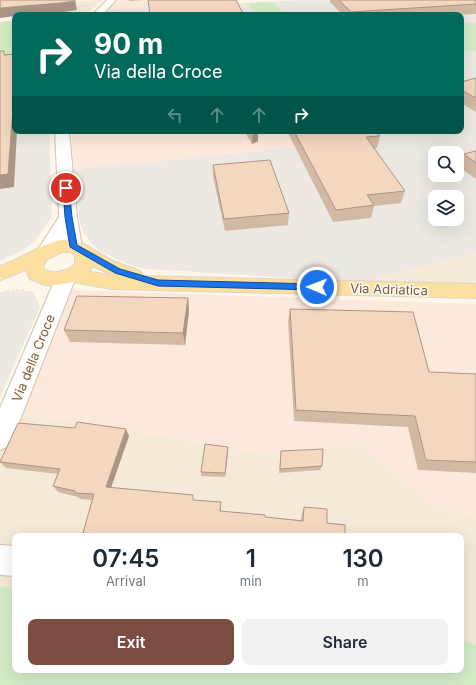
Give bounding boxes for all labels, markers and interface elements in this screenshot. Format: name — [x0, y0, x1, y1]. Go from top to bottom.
text: 90 m — [94, 27, 163, 61]
icon: right — [28, 28, 80, 80]
text: Via della Croce — [94, 61, 223, 82]
icon: left — [164, 104, 186, 126]
icon: ahead — [206, 104, 228, 126]
icon: ahead — [248, 104, 270, 126]
icon: right — [290, 104, 312, 126]
map controls — [428, 146, 464, 226]
button: search — [428, 146, 464, 182]
pin — [49, 171, 83, 205]
icon: arrive — [55, 177, 77, 199]
button: layers — [428, 190, 464, 226]
position arrow — [296, 266, 338, 308]
street label: Via Adriatica — [350, 280, 428, 298]
street label: Via della Croce — [8, 312, 58, 404]
text: 07:45 — [92, 544, 159, 573]
text: 1 — [246, 544, 256, 573]
text: 130 — [342, 544, 384, 573]
text: Arrival — [106, 573, 146, 589]
text: min — [240, 573, 262, 589]
text: m — [357, 573, 369, 589]
button: Exit — [28, 619, 234, 665]
button: Share — [242, 619, 448, 665]

